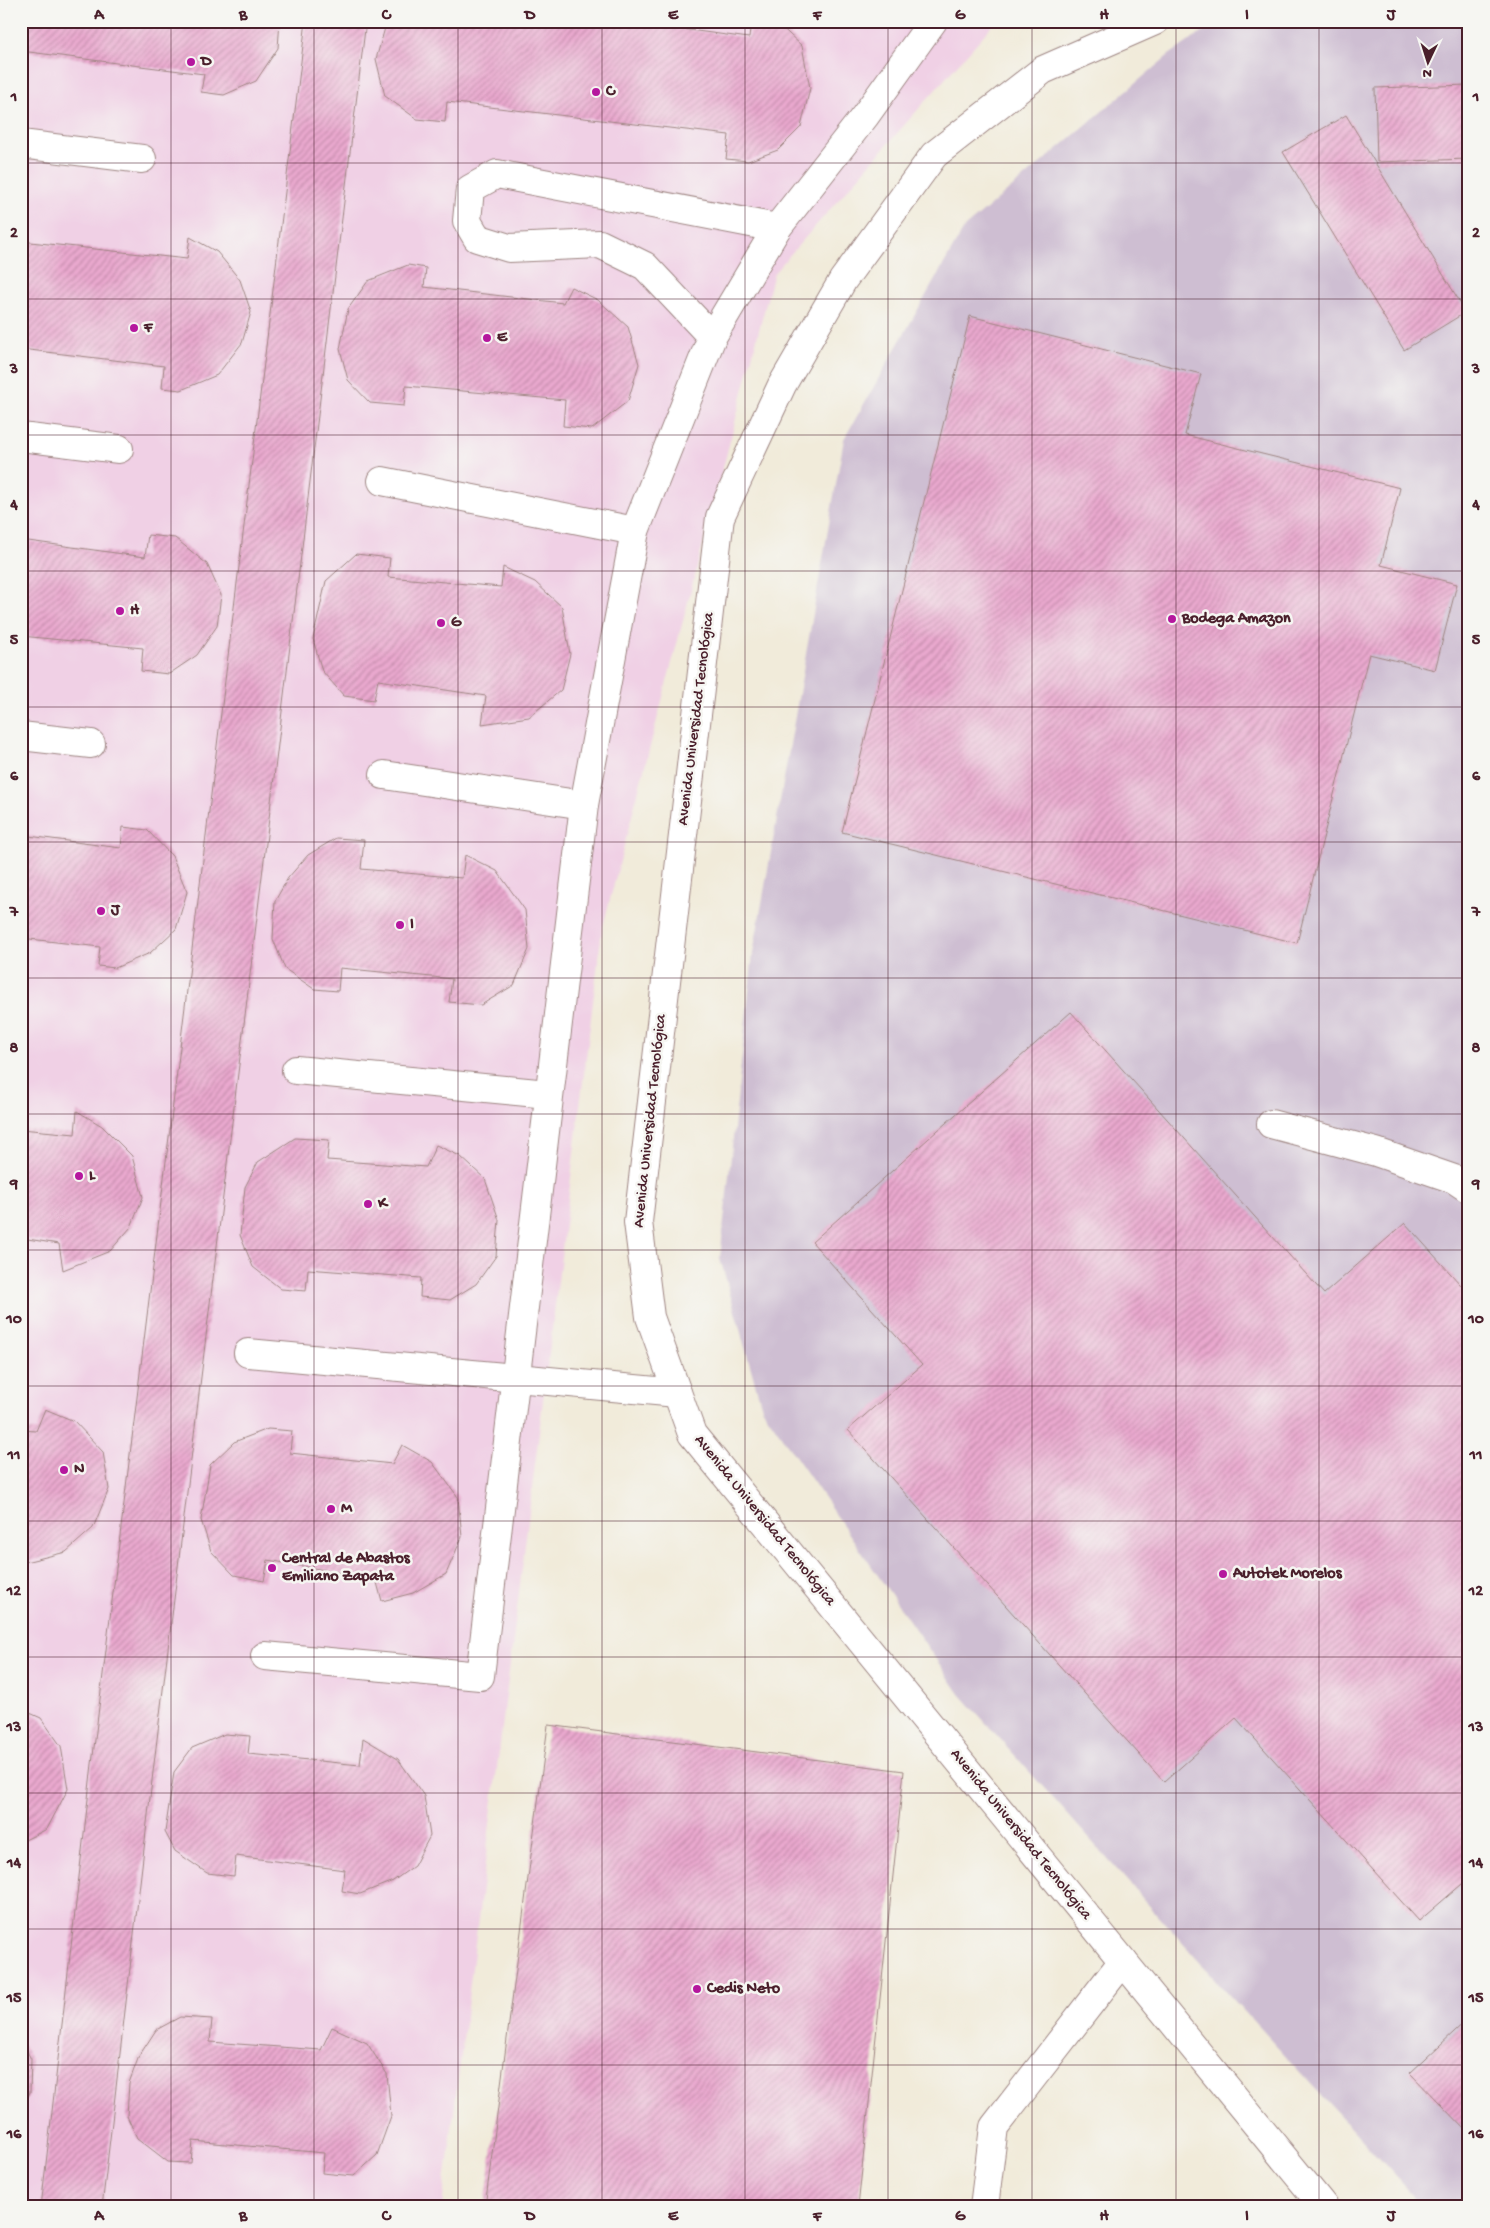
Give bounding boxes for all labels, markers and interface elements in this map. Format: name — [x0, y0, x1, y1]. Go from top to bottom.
text: A — [93, 7, 105, 26]
text: B — [238, 7, 248, 26]
text: C — [381, 7, 392, 26]
text: D — [523, 7, 536, 26]
text: E — [668, 7, 679, 26]
text: F — [812, 7, 823, 26]
text: G — [955, 7, 966, 26]
text: H — [1099, 7, 1109, 26]
text: I — [1245, 7, 1249, 26]
text: J — [1386, 7, 1397, 26]
north arrow — [1402, 38, 1452, 88]
place label: D — [199, 53, 212, 72]
marker: D — [185, 56, 197, 68]
text: N — [1422, 64, 1432, 81]
place label: C — [605, 83, 616, 102]
marker: C — [590, 86, 602, 98]
text: 1 — [10, 89, 17, 108]
text: 1 — [1472, 89, 1479, 108]
text: 2 — [10, 225, 18, 244]
text: 2 — [1472, 225, 1480, 244]
place label: F — [143, 319, 154, 338]
marker: F — [128, 322, 140, 334]
place label: E — [497, 329, 508, 348]
marker: E — [481, 332, 493, 344]
text: 3 — [9, 361, 18, 380]
text: 3 — [1471, 361, 1480, 380]
text: 4 — [9, 497, 18, 516]
text: 4 — [1471, 497, 1480, 516]
place label: H — [130, 602, 140, 621]
marker: H — [114, 605, 126, 617]
street label: Avenida Universidad Tecnológica — [675, 610, 720, 827]
place label: Bodega Amazon — [1181, 610, 1291, 629]
marker: Bodega Amazon — [1166, 613, 1178, 625]
place label: G — [451, 614, 462, 633]
marker: G — [435, 617, 447, 629]
text: 5 — [10, 632, 19, 651]
text: 5 — [1472, 632, 1481, 651]
text: 6 — [10, 768, 19, 787]
text: 6 — [1472, 768, 1481, 787]
place label: J — [110, 902, 121, 921]
text: 7 — [9, 904, 19, 923]
text: 7 — [1471, 904, 1481, 923]
marker: J — [95, 905, 107, 917]
place label: I — [410, 916, 414, 935]
marker: I — [394, 919, 406, 931]
street label: Avenida Universidad Tecnológica — [630, 1012, 672, 1229]
text: 8 — [10, 1040, 19, 1059]
text: 8 — [1472, 1040, 1481, 1059]
place label: L — [89, 1167, 96, 1186]
marker: L — [73, 1170, 85, 1182]
text: 9 — [9, 1176, 18, 1195]
text: 9 — [1471, 1176, 1480, 1195]
place label: K — [377, 1195, 389, 1214]
marker: K — [362, 1198, 374, 1210]
text: 10 — [5, 1311, 22, 1330]
text: 10 — [1467, 1311, 1484, 1330]
street label: Avenida Universidad Tecnológica — [689, 1432, 840, 1611]
text: 11 — [7, 1447, 20, 1466]
text: 11 — [1469, 1447, 1482, 1466]
place label: N — [74, 1461, 85, 1480]
marker: N — [58, 1464, 70, 1476]
place label: M — [341, 1500, 353, 1519]
marker: M — [325, 1503, 337, 1515]
place label: Central de Abastos Emiliano Zapata — [281, 1550, 411, 1587]
marker: Central de Abastos Emiliano Zapata — [266, 1562, 278, 1574]
place label: Autotek Morelos — [1232, 1565, 1343, 1584]
marker: Autotek Morelos — [1217, 1568, 1229, 1580]
text: 12 — [6, 1583, 21, 1602]
text: 12 — [1468, 1583, 1483, 1602]
text: 13 — [6, 1719, 21, 1738]
text: 13 — [1468, 1719, 1483, 1738]
street label: Avenida Universidad Tecnológica — [945, 1746, 1096, 1925]
text: 14 — [6, 1855, 21, 1874]
text: 14 — [1468, 1855, 1483, 1874]
place label: Cedis Neto — [706, 1980, 781, 1999]
marker: Cedis Neto — [691, 1983, 703, 1995]
text: 15 — [6, 1990, 22, 2009]
text: 15 — [1468, 1990, 1484, 2009]
text: 16 — [6, 2126, 22, 2145]
text: 16 — [1468, 2126, 1484, 2145]
text: A — [93, 2208, 105, 2227]
text: B — [238, 2208, 248, 2227]
text: C — [381, 2208, 392, 2227]
text: D — [523, 2208, 536, 2227]
text: E — [668, 2208, 679, 2227]
text: F — [812, 2208, 823, 2227]
text: G — [955, 2208, 966, 2227]
text: H — [1099, 2208, 1109, 2227]
text: I — [1245, 2208, 1249, 2227]
text: J — [1386, 2208, 1397, 2227]

